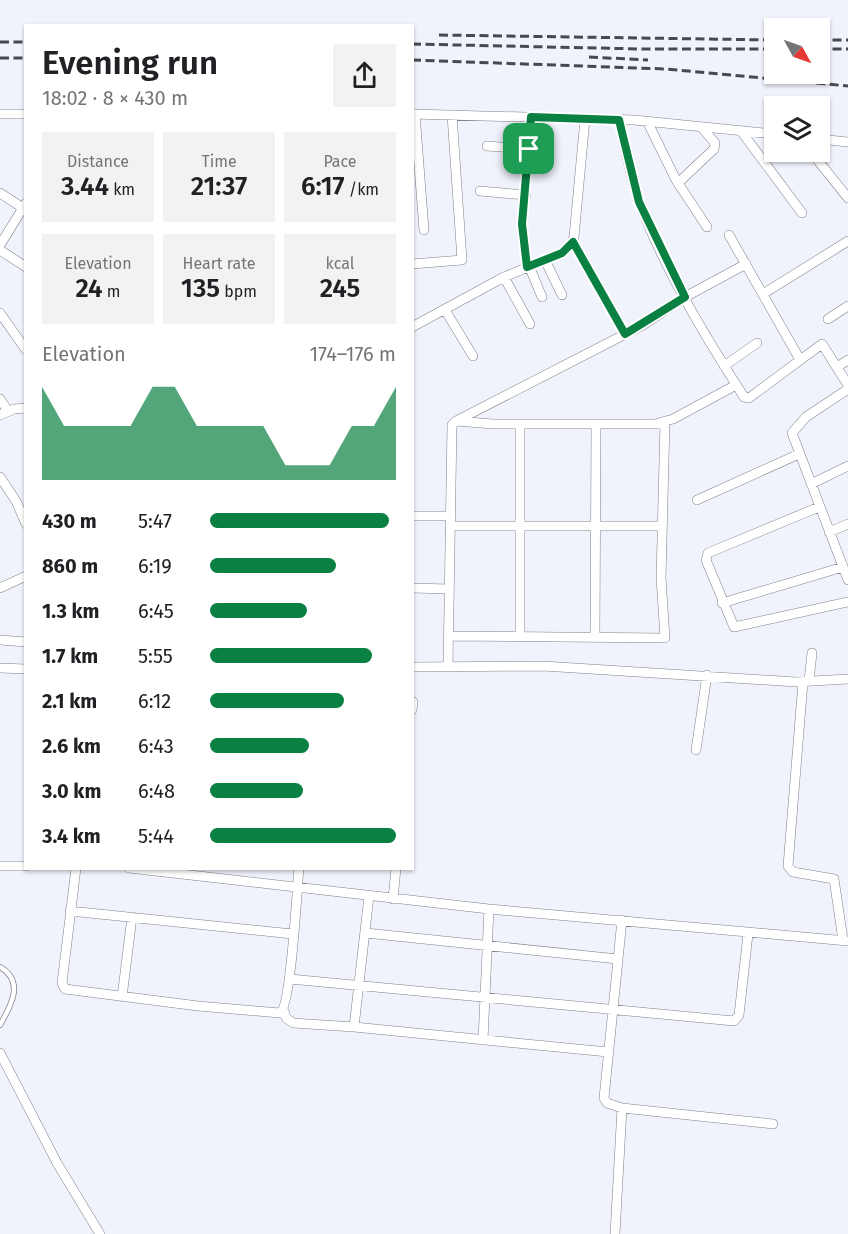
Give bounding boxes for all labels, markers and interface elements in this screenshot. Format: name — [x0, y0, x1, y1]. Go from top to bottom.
north arrow — [764, 18, 830, 84]
map controls — [764, 18, 830, 162]
text: Evening run — [42, 43, 218, 83]
button: share — [333, 44, 396, 107]
text: 18:02 · 8 × 430 m — [42, 86, 188, 110]
button: layers — [764, 96, 830, 162]
pin — [503, 123, 554, 174]
icon: arrive — [512, 132, 545, 165]
text: Distance — [67, 152, 129, 171]
text: Time — [201, 152, 237, 171]
text: Pace — [323, 152, 357, 171]
text: 3.44 — [61, 171, 109, 202]
text: 21:37 — [191, 171, 247, 202]
text: 6:17 — [301, 171, 345, 202]
text: km — [109, 180, 135, 199]
text: /km — [345, 180, 379, 199]
text: Elevation — [64, 254, 132, 273]
text: Heart rate — [183, 254, 255, 273]
text: kcal — [326, 254, 354, 273]
text: 24 — [75, 273, 103, 304]
text: 135 — [181, 273, 220, 304]
text: 245 — [320, 273, 360, 304]
text: m — [103, 282, 121, 301]
text: bpm — [220, 282, 257, 301]
text: Elevation — [42, 342, 126, 366]
text: 174–176 m — [309, 342, 396, 366]
text: 430 m — [42, 509, 97, 533]
text: 5:47 — [138, 509, 172, 533]
text: 860 m — [42, 554, 98, 578]
text: 6:19 — [138, 554, 172, 578]
text: 1.3 km — [42, 599, 99, 623]
text: 6:45 — [138, 599, 174, 623]
text: 1.7 km — [42, 644, 98, 668]
text: 5:55 — [138, 644, 173, 668]
text: 2.1 km — [42, 689, 97, 713]
text: 6:12 — [138, 689, 171, 713]
text: 2.6 km — [42, 734, 101, 758]
text: 6:43 — [138, 734, 174, 758]
text: 3.0 km — [42, 779, 101, 803]
text: 6:48 — [138, 779, 175, 803]
text: 3.4 km — [42, 824, 101, 848]
text: 5:44 — [138, 824, 174, 848]

